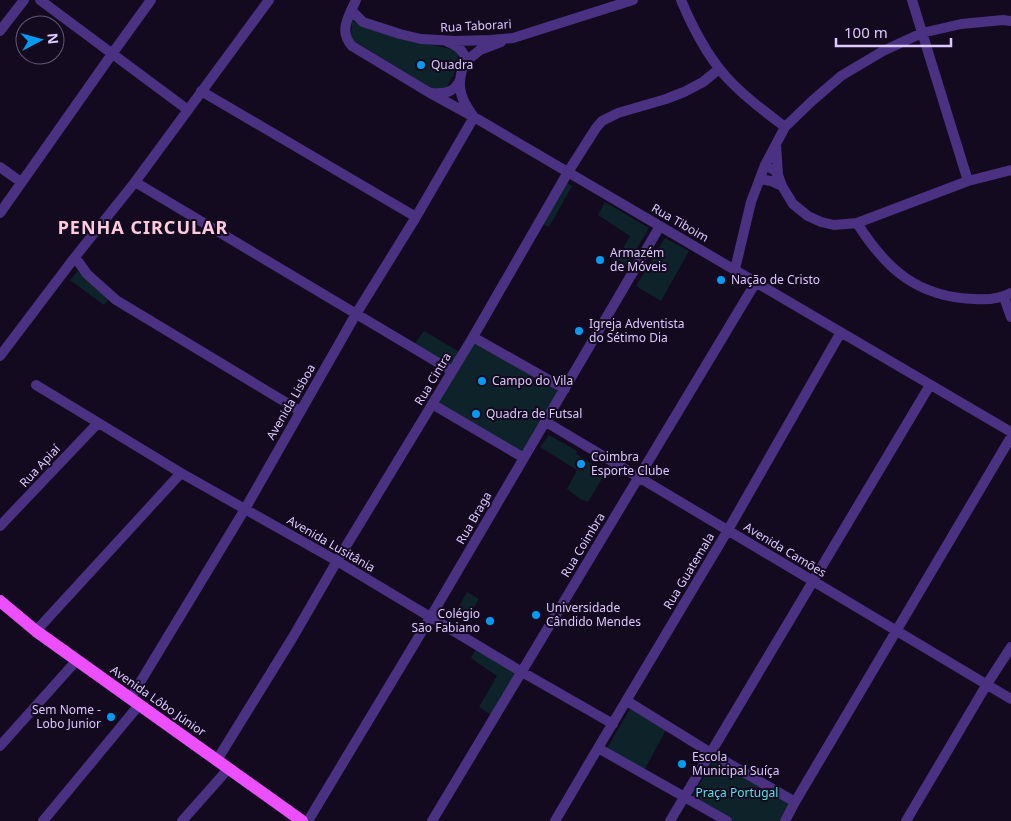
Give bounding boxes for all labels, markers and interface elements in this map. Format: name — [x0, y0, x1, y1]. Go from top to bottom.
north arrow — [15, 15, 65, 65]
street label: Rua Taborari — [440, 15, 512, 36]
scale bar — [836, 15, 951, 47]
text: 100 m — [844, 22, 888, 42]
text: N — [43, 32, 63, 45]
place label: Quadra — [431, 56, 473, 73]
marker: Quadra — [415, 59, 427, 71]
street label: Rua Tiboim — [649, 199, 712, 246]
district label: PENHA CIRCULAR — [58, 215, 228, 239]
place label: Armazém de Móveis — [610, 244, 667, 275]
marker: Armazém de Móveis — [594, 254, 606, 266]
place label: Nação de Cristo — [731, 271, 820, 288]
marker: Nação de Cristo — [715, 274, 727, 286]
place label: Igreja Adventista do Sétimo Dia — [589, 315, 684, 346]
marker: Igreja Adventista do Sétimo Dia — [573, 325, 585, 337]
street label: Rua Cintra — [410, 349, 455, 408]
street label: Avenida Lisboa — [262, 361, 319, 443]
place label: Campo do Vila — [492, 372, 573, 389]
marker: Campo do Vila — [476, 375, 488, 387]
place label: Quadra de Futsal — [486, 405, 582, 422]
marker: Quadra de Futsal — [470, 408, 482, 420]
street label: Rua Apiaí — [15, 440, 64, 491]
place label: Coimbra Esporte Clube — [591, 448, 670, 479]
marker: Coimbra Esporte Clube — [575, 458, 587, 470]
street label: Rua Braga — [452, 488, 495, 547]
street label: Rua Coimbra — [557, 509, 609, 580]
street label: Avenida Lusitânia — [284, 511, 378, 576]
street label: Avenida Camões — [741, 518, 830, 581]
street label: Rua Guatemala — [659, 529, 718, 612]
place label: Universidade Cândido Mendes — [546, 599, 641, 630]
place label: Colégio São Fabiano — [411, 605, 480, 636]
marker: Universidade Cândido Mendes — [530, 609, 542, 621]
marker: Colégio São Fabiano — [484, 615, 496, 627]
street label: Avenida Lôbo Júnior — [107, 661, 209, 740]
place label: Sem Nome - Lobo Junior — [32, 701, 101, 732]
marker: Sem Nome - Lobo Junior — [105, 711, 117, 723]
place label: Escola Municipal Suíça — [692, 748, 780, 779]
marker: Escola Municipal Suíça — [676, 758, 688, 770]
park label: Praça Portugal — [696, 784, 778, 801]

